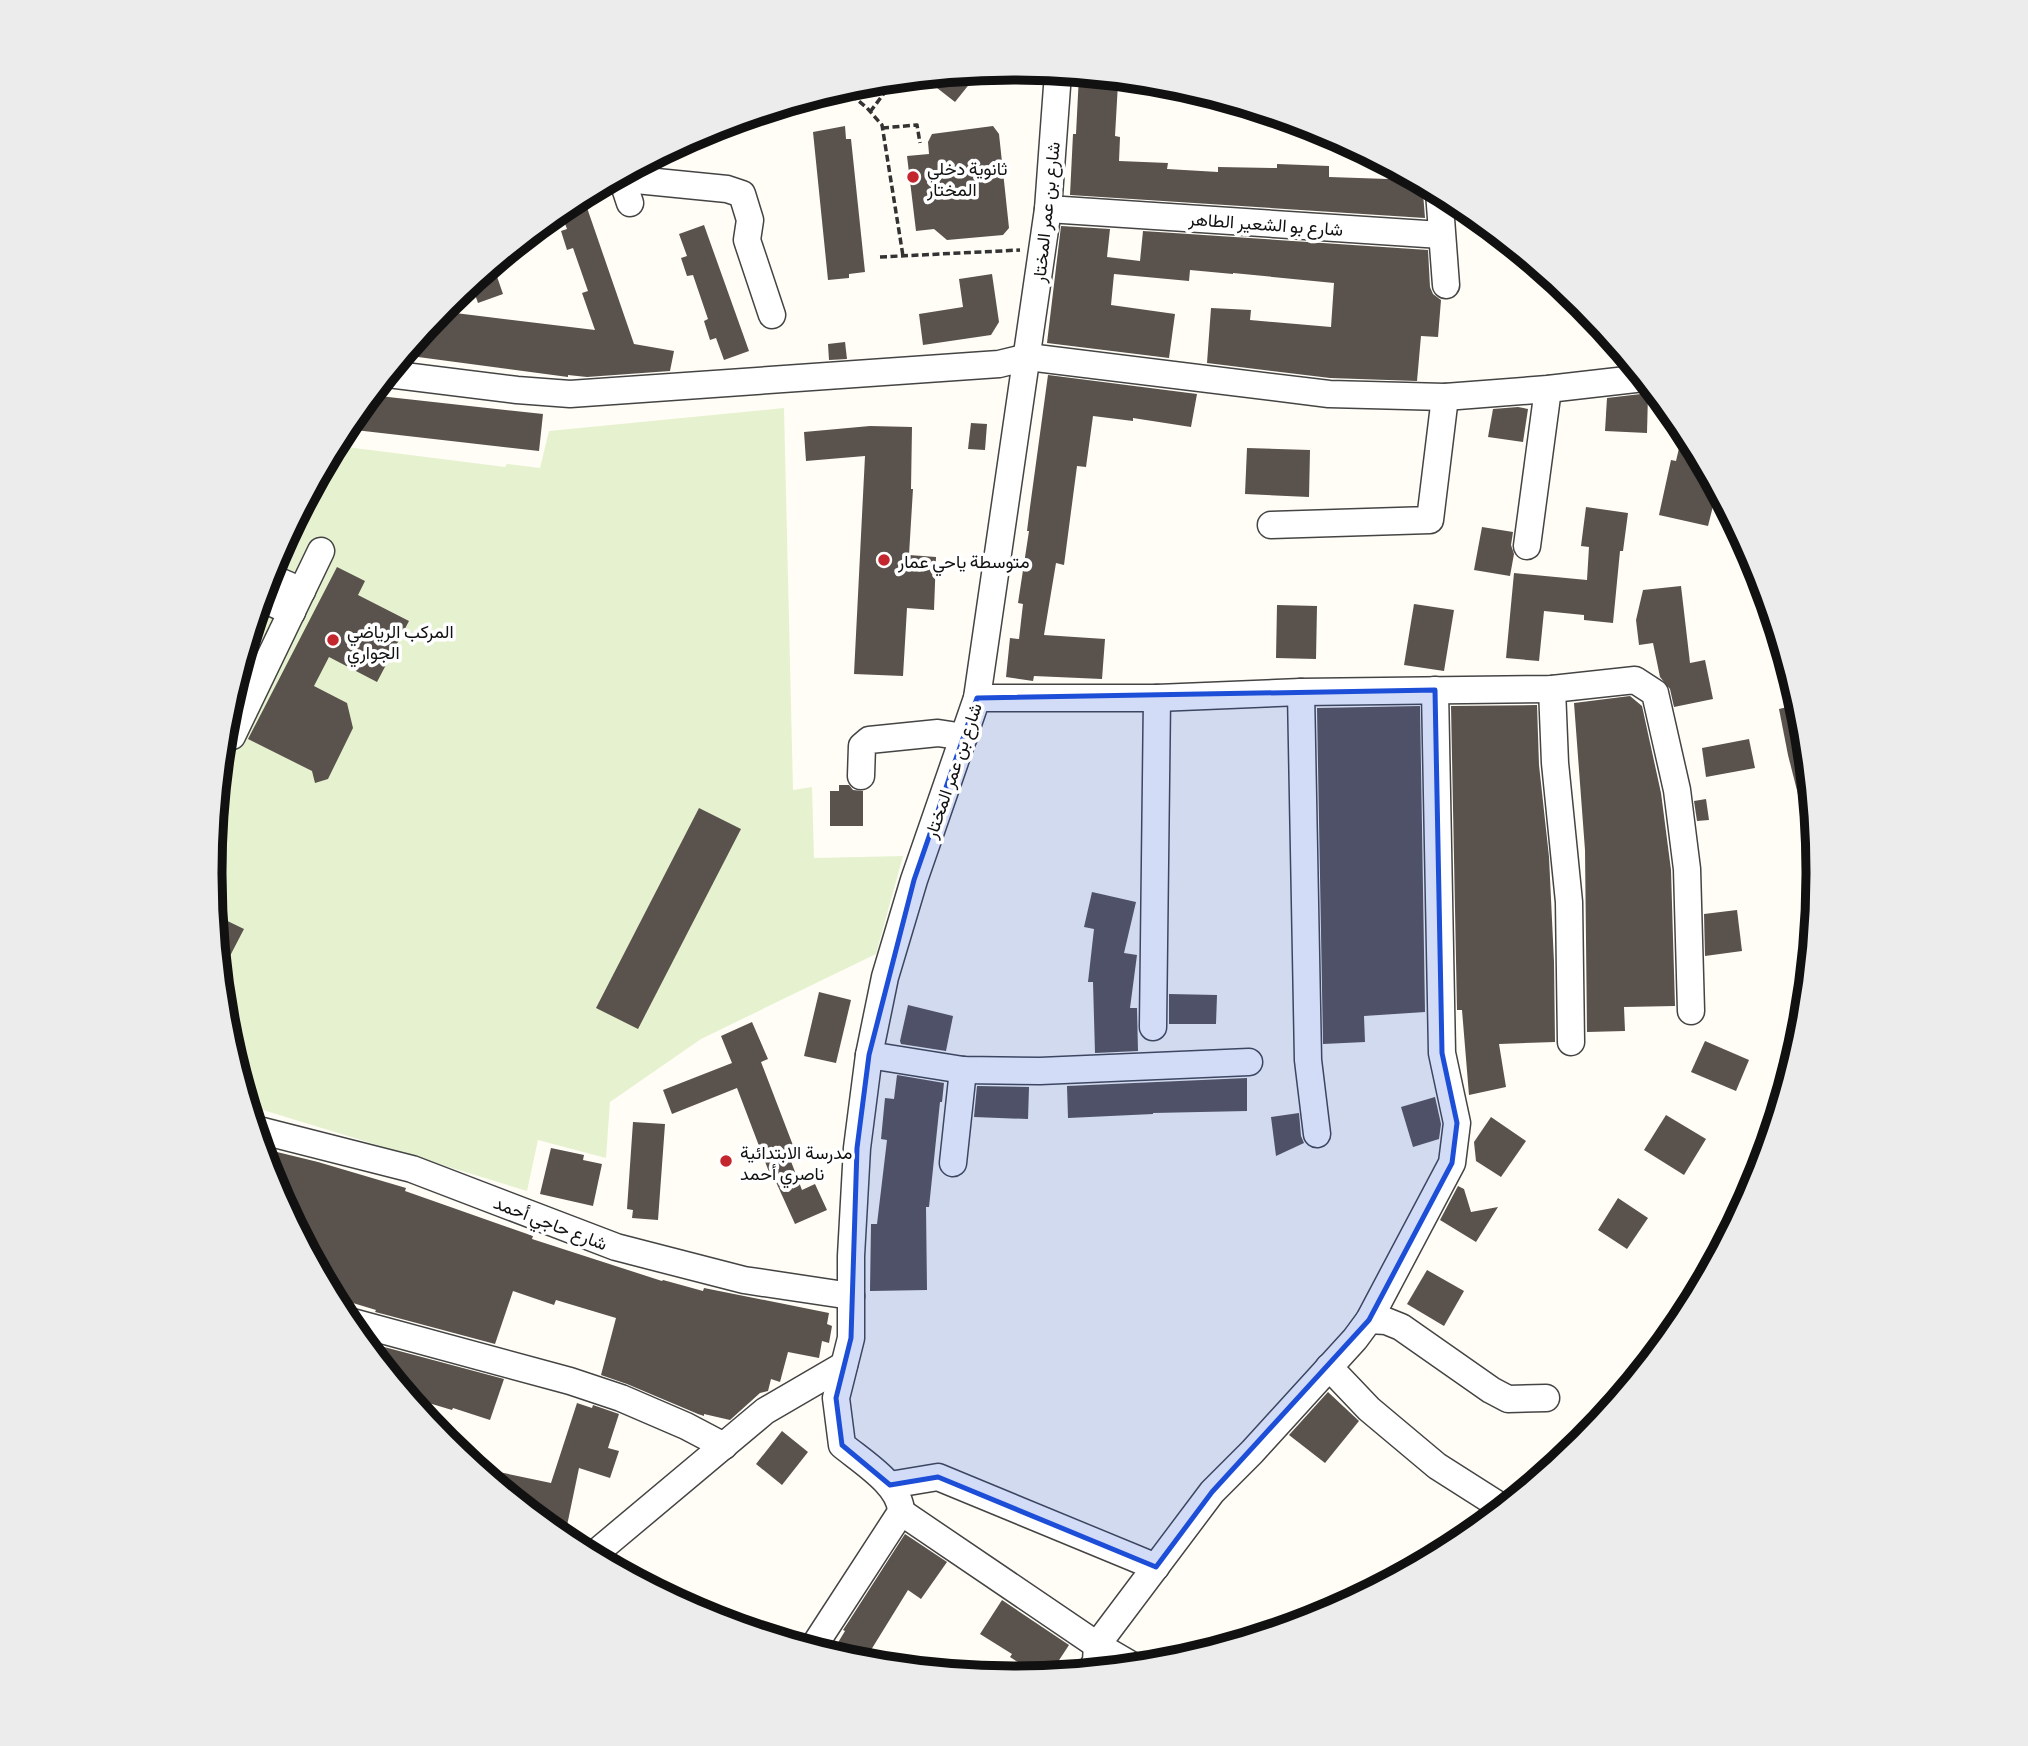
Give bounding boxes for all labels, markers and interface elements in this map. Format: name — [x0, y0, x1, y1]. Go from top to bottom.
street label: شارع بن عمر المختار — [1024, 140, 1066, 285]
place label: ثانوية دخلي المختار — [926, 154, 1007, 202]
marker: ثانوية دخلي المختار — [905, 169, 921, 185]
street label: شارع بو الشعير الطاهر — [1187, 204, 1344, 242]
place label: متوسطة ياحي عمار — [897, 547, 1030, 577]
marker: متوسطة ياحي عمار — [876, 552, 892, 568]
place label: المركب الرياضي الجواري — [347, 617, 454, 668]
marker: المركب الرياضي الجواري — [325, 632, 341, 648]
street label: شارع بن عمر المختار — [916, 699, 988, 842]
place label: مدرسة الابتدائية ناصري أحمد — [740, 1138, 852, 1189]
marker: مدرسة الابتدائية ناصري أحمد — [718, 1153, 734, 1169]
street label: شارع حاجي أحمد — [489, 1188, 612, 1259]

